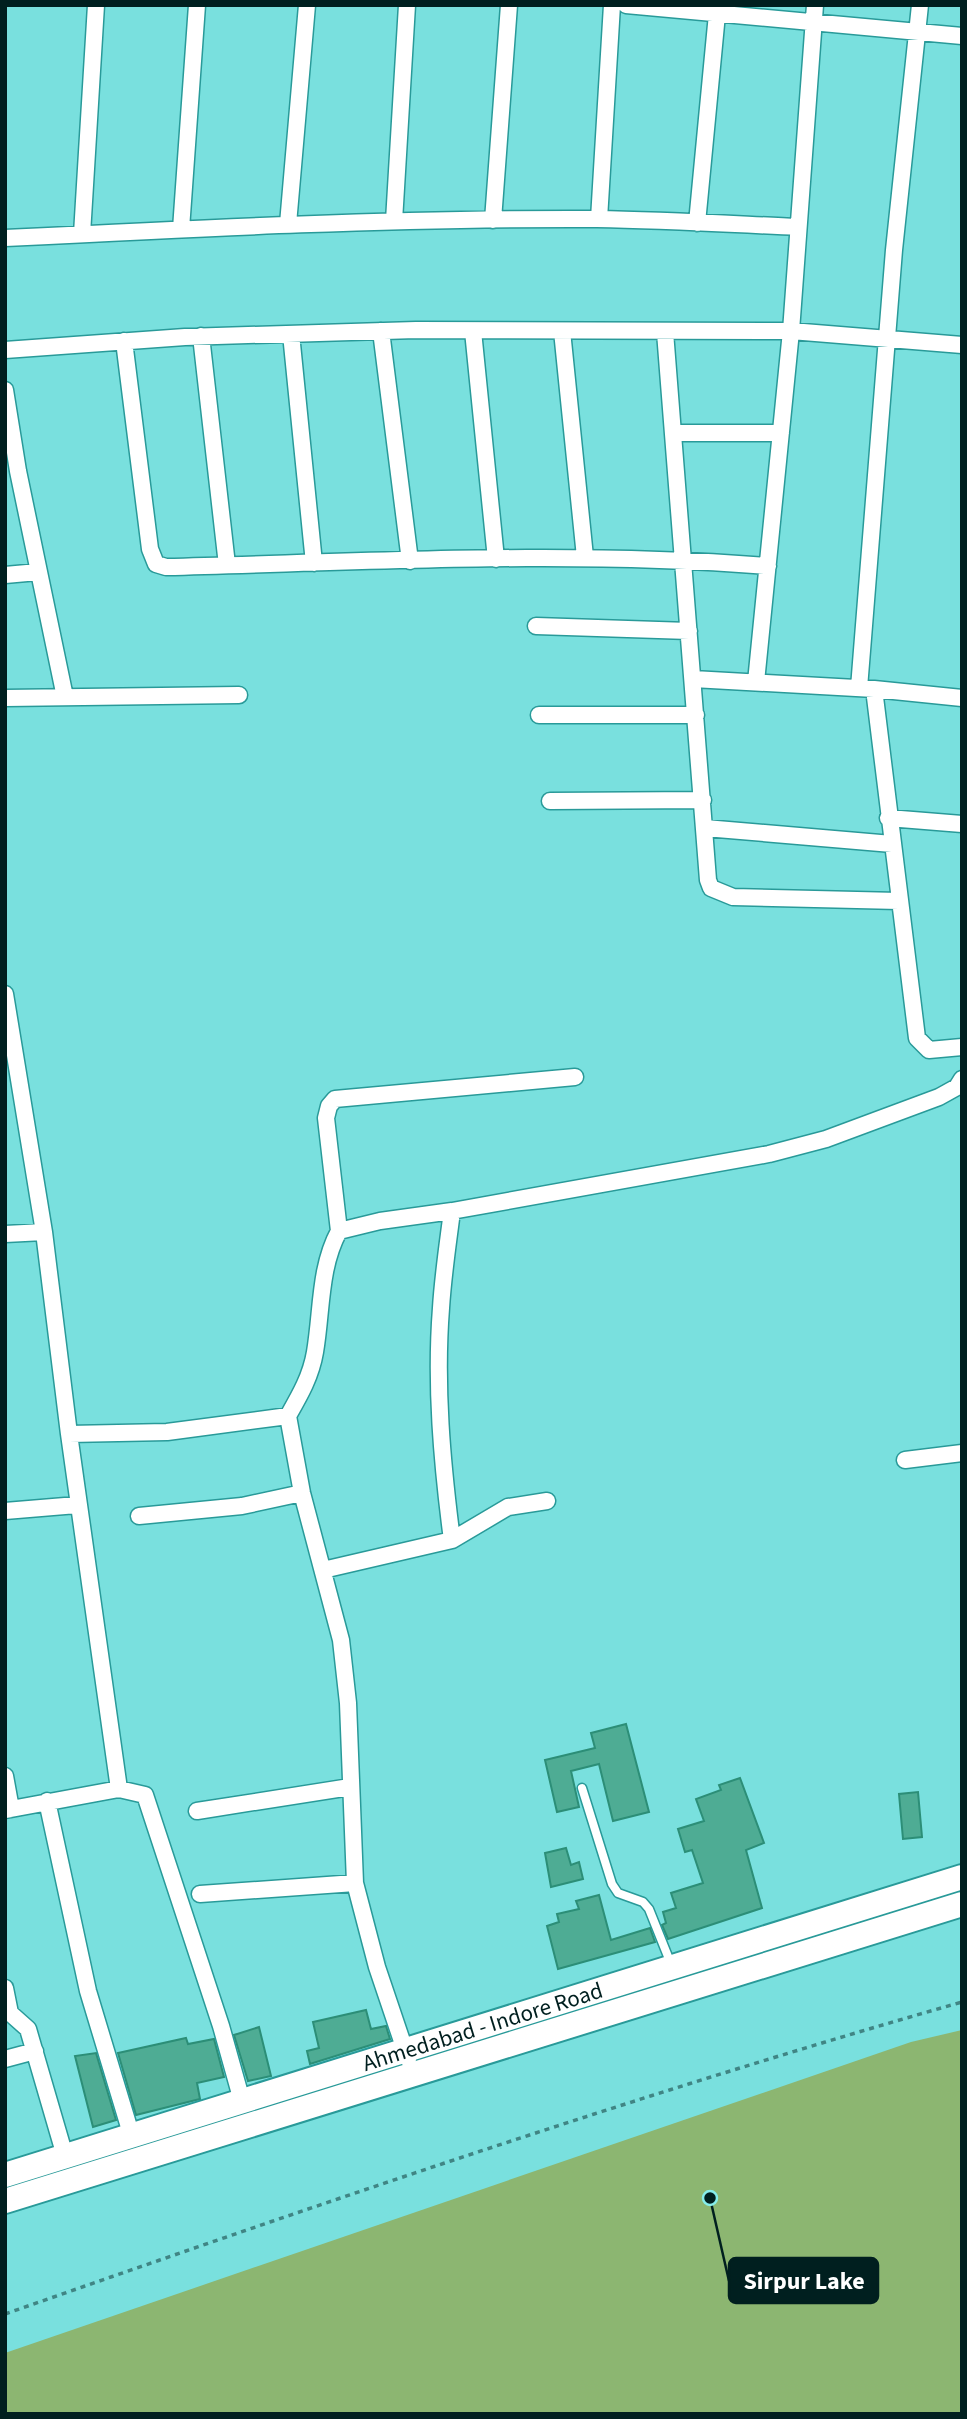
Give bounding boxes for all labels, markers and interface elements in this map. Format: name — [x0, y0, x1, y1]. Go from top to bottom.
street label: Ahmedabad - Indore Road — [358, 1973, 607, 2079]
callout: Sirpur Lake — [729, 2258, 878, 2303]
text: Sirpur Lake — [743, 2264, 865, 2299]

